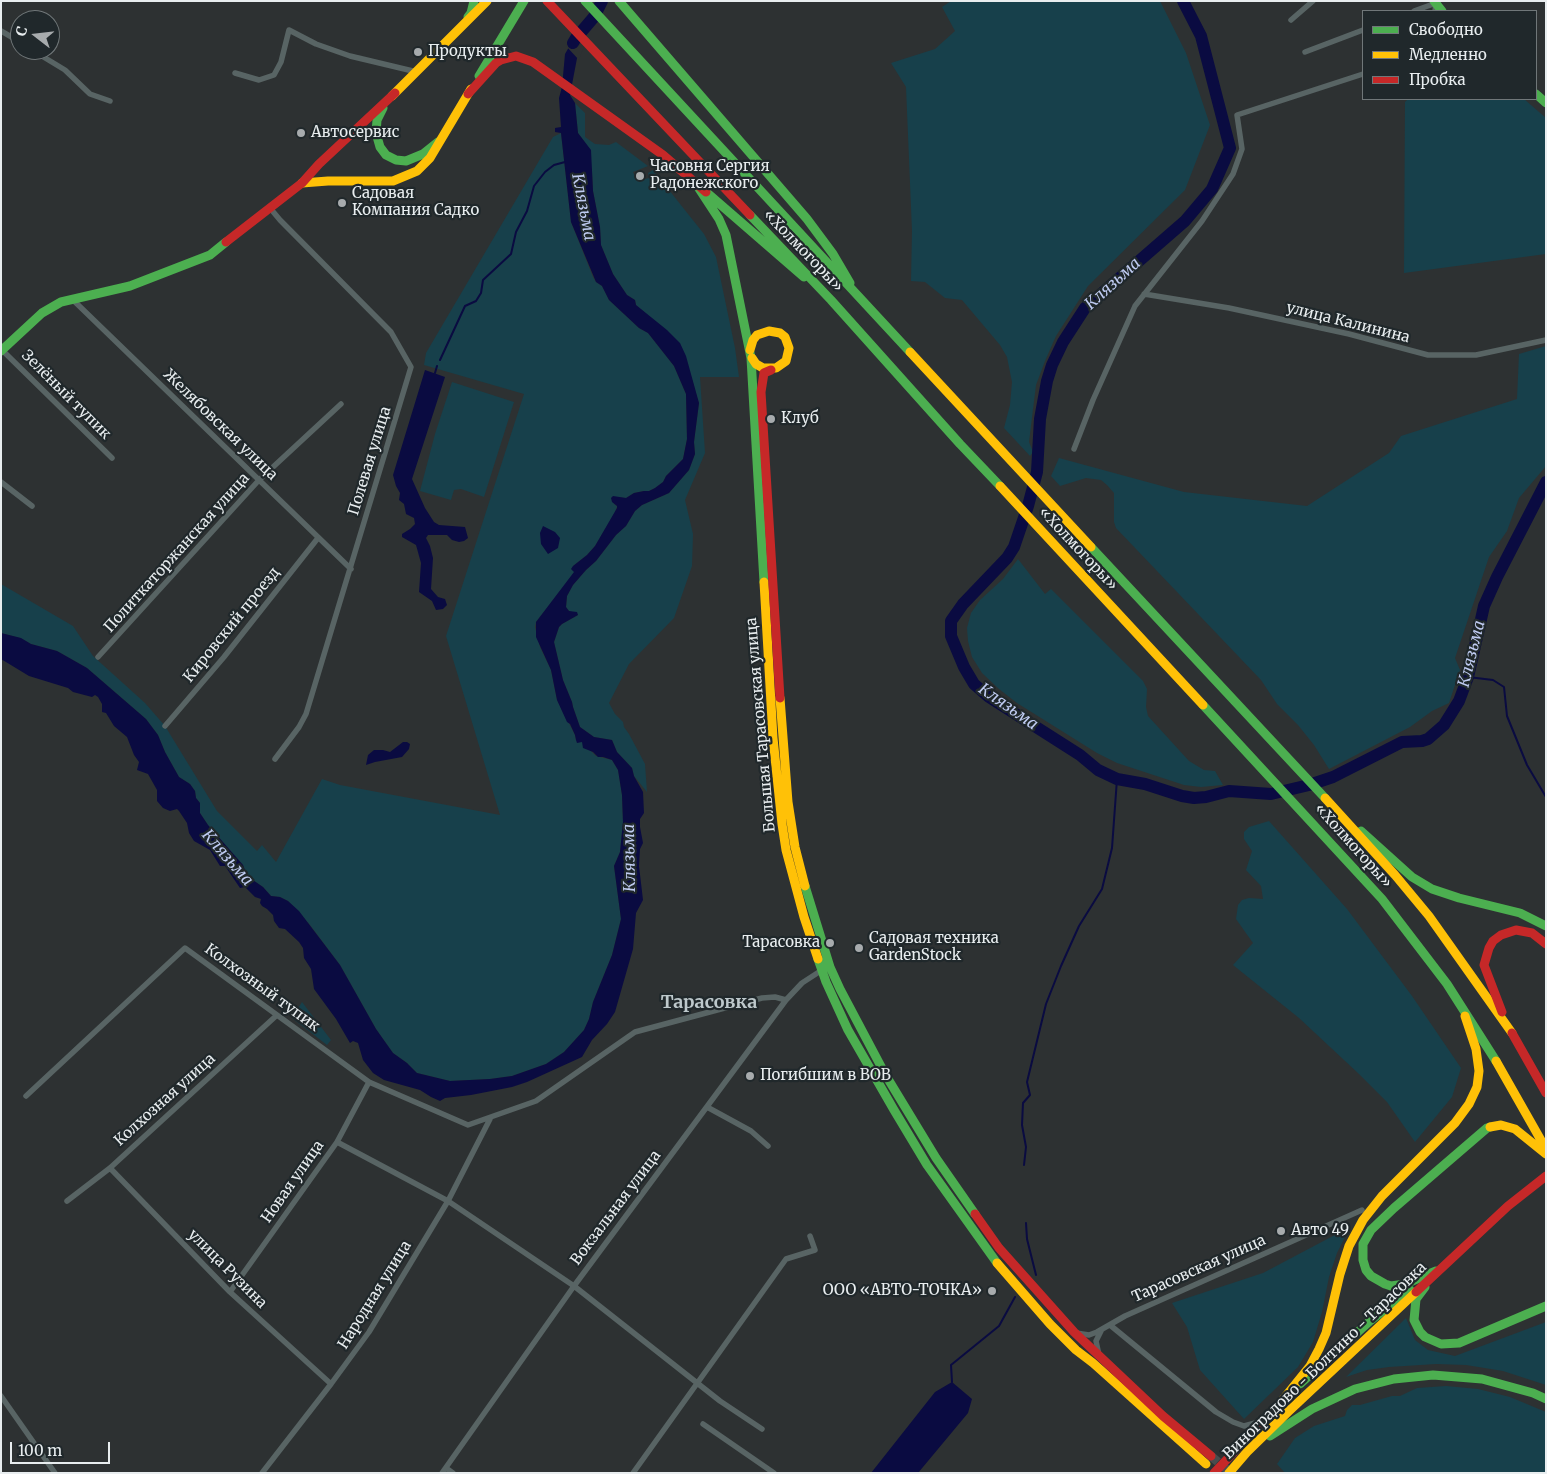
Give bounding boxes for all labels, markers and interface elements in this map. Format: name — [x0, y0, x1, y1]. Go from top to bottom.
north arrow — [10, 10, 60, 60]
legend — [1362, 10, 1537, 100]
text: Свободно — [1409, 20, 1483, 39]
text: С — [12, 24, 31, 38]
place label: Продукты — [428, 43, 507, 61]
text: Медленно — [1409, 45, 1487, 64]
marker: Продукты — [412, 46, 424, 58]
text: Пробка — [1409, 70, 1466, 89]
place label: Автосервис — [311, 124, 399, 142]
marker: Автосервис — [295, 127, 307, 139]
place label: Часовня Сергия Радонежского — [650, 158, 770, 193]
marker: Часовня Сергия Радонежского — [634, 170, 646, 182]
water label: Клязьма — [567, 172, 599, 242]
place label: Садовая Компания Садко — [352, 185, 479, 220]
marker: Садовая Компания Садко — [336, 197, 348, 209]
street label: «Холмогоры» — [759, 206, 847, 296]
water label: Клязьма — [1081, 254, 1145, 314]
street label: улица Калинина — [1284, 299, 1412, 347]
street label: Зелёный тупик — [18, 347, 114, 443]
street label: Желябовская улица — [159, 366, 281, 484]
street label: Полевая улица — [345, 404, 395, 518]
place label: Клуб — [781, 410, 819, 428]
marker: Клуб — [765, 413, 777, 425]
street label: Политкаторжанская улица — [101, 470, 253, 636]
street label: «Холмогоры» — [1035, 504, 1121, 594]
street label: Кировский проезд — [180, 564, 284, 686]
street label: Большая Тарасовская улица — [743, 617, 779, 833]
water label: Клязьма — [1454, 619, 1490, 689]
water label: Клязьма — [975, 680, 1041, 734]
street label: «Холмогоры» — [1310, 800, 1396, 892]
water label: Клязьма — [620, 824, 640, 892]
water label: Клязьма — [197, 826, 257, 890]
place label: Садовая техника GardenStock — [869, 930, 999, 965]
place label: Тарасовка — [742, 934, 820, 952]
marker: Тарасовка — [824, 937, 836, 949]
street label: Колхозный тупик — [201, 940, 323, 1036]
marker: Садовая техника GardenStock — [853, 942, 865, 954]
district label: Тарасовка — [661, 992, 757, 1014]
street label: Колхозная улица — [111, 1050, 219, 1150]
place label: Погибшим в ВОВ — [760, 1067, 891, 1085]
marker: Погибшим в ВОВ — [744, 1070, 756, 1082]
street label: Новая улица — [258, 1137, 328, 1227]
street label: Вокзальная улица — [567, 1147, 665, 1269]
place label: Авто 49 — [1291, 1222, 1349, 1240]
marker: Авто 49 — [1275, 1225, 1287, 1237]
street label: улица Рузина — [184, 1226, 270, 1312]
street label: Тарасовская улица — [1129, 1231, 1269, 1307]
street label: Народная улица — [334, 1238, 416, 1352]
street label: Виноградово - Болтино - Тарасовка — [1220, 1259, 1430, 1463]
place label: ООО «АВТО-ТОЧКА» — [823, 1282, 982, 1300]
marker: ООО «АВТО-ТОЧКА» — [986, 1285, 998, 1297]
scale bar — [12, 1432, 112, 1464]
text: 100 m — [18, 1441, 62, 1460]

